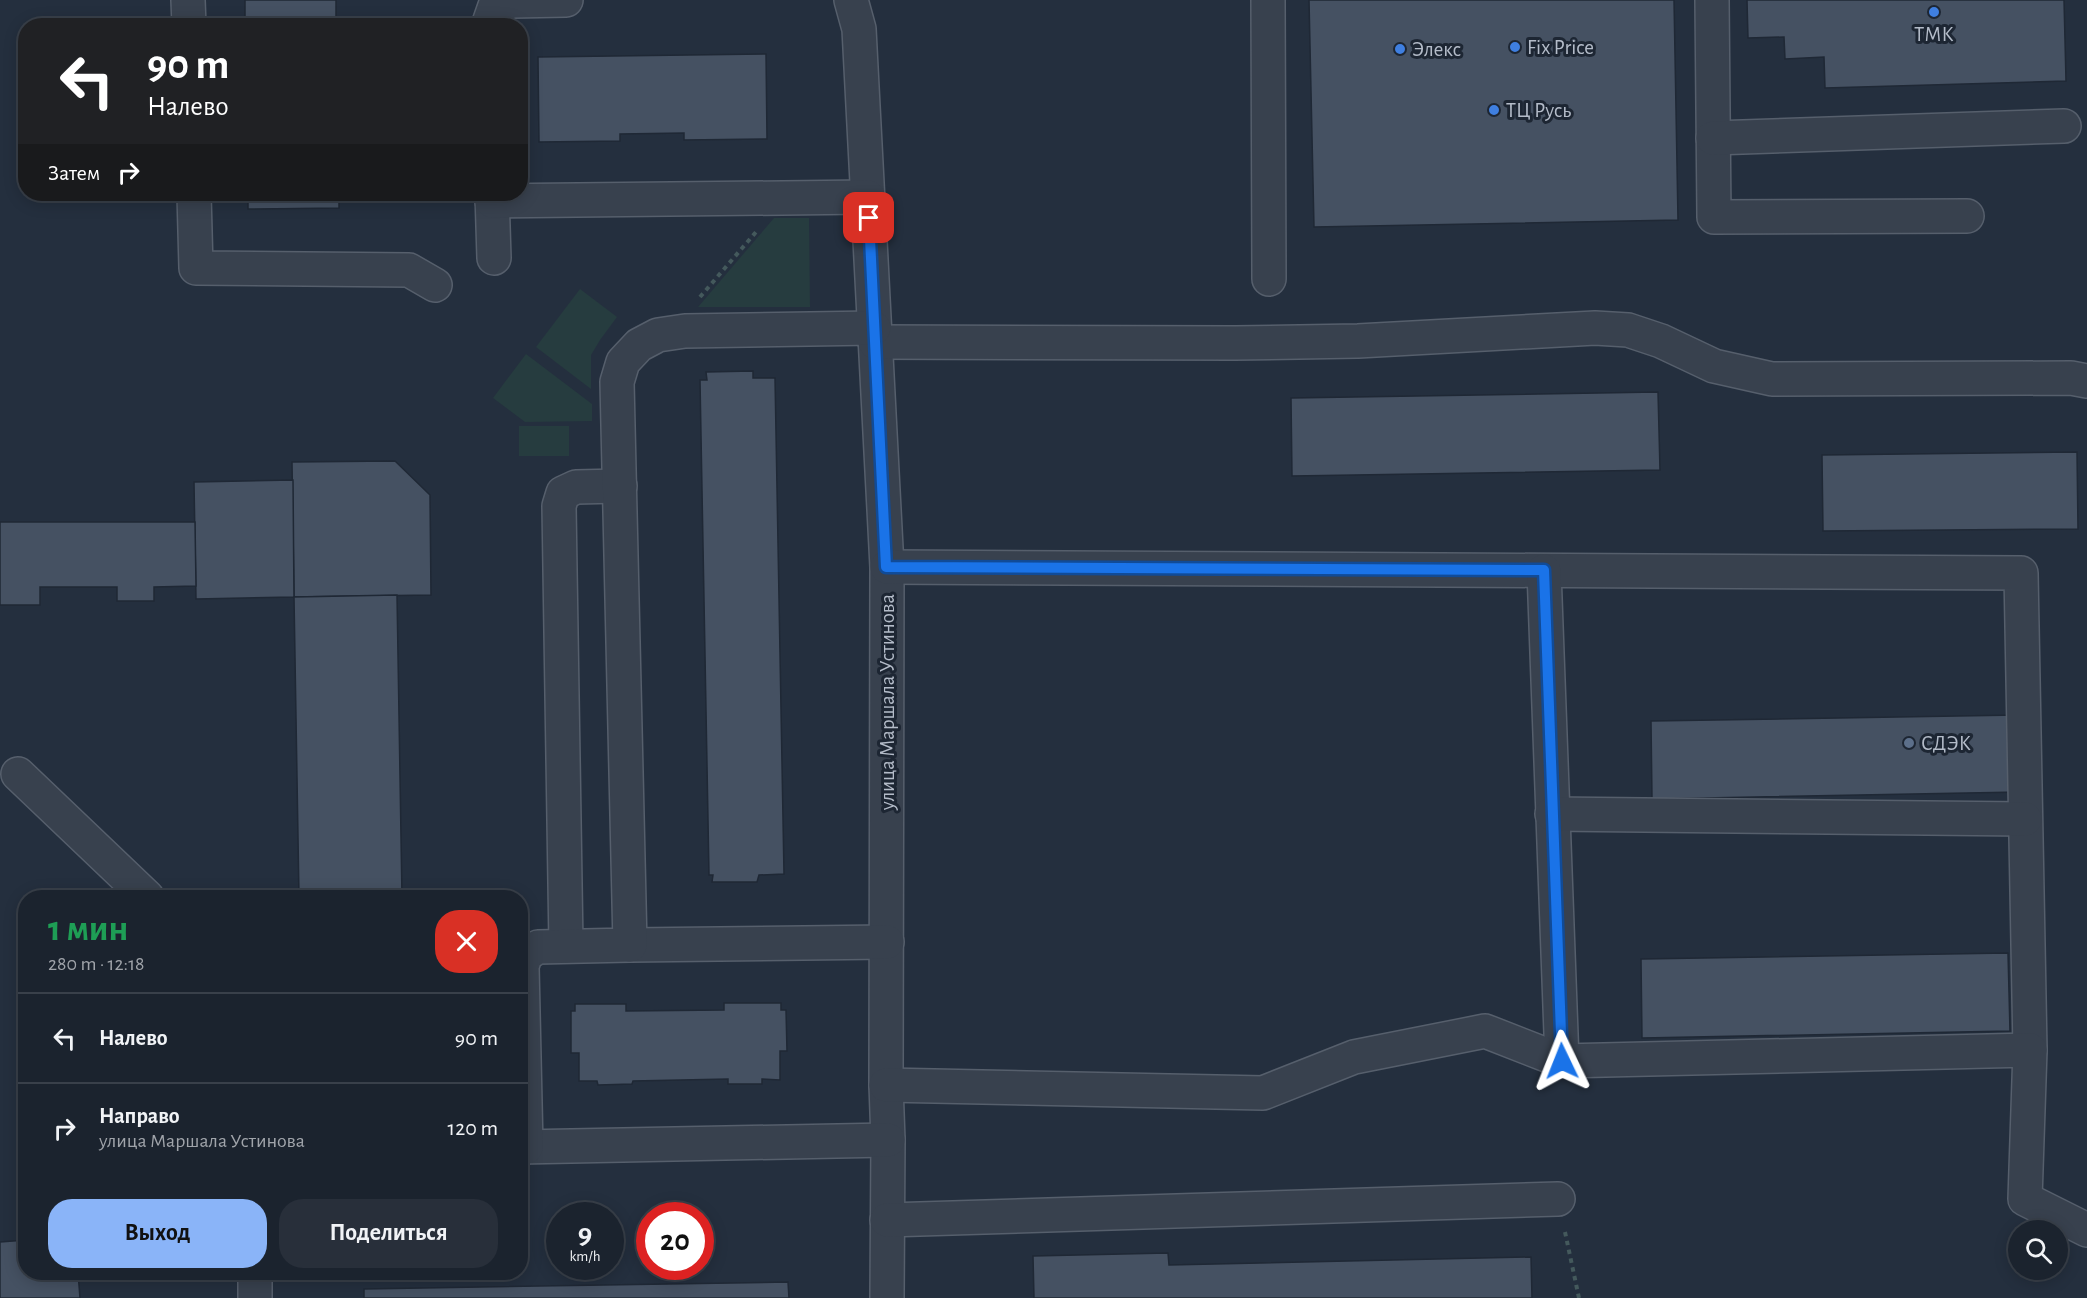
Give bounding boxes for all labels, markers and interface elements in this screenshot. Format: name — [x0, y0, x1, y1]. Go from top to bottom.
marker: ТМК — [1927, 5, 1941, 19]
place label: ТМК — [1914, 24, 1954, 45]
place label: Fix Price — [1527, 37, 1594, 58]
place label: Элекс — [1412, 39, 1461, 60]
marker: Fix Price — [1508, 40, 1522, 54]
icon: left — [48, 42, 126, 120]
marker: Элекс — [1393, 42, 1407, 56]
text: 90 m — [147, 44, 229, 86]
text: Налево — [147, 93, 229, 120]
place label: ТЦ Русь — [1506, 100, 1571, 121]
marker: ТЦ Русь — [1487, 103, 1501, 117]
icon: right — [112, 156, 145, 189]
text: Затем — [48, 162, 100, 184]
pin — [843, 192, 894, 243]
icon: arrive — [852, 201, 885, 234]
street label: улица Маршала Устинова — [877, 593, 898, 811]
place label: СДЭК — [1921, 733, 1971, 754]
marker: СДЭК — [1902, 736, 1916, 750]
button: close — [435, 910, 498, 973]
text: 1 мин — [48, 911, 128, 947]
text: 280 m · 12:18 — [48, 954, 145, 974]
icon: left — [48, 1022, 81, 1055]
text: Налево — [99, 1027, 168, 1049]
text: 90 m — [455, 1027, 498, 1049]
position arrow — [1530, 1029, 1594, 1093]
text: Направо — [99, 1105, 180, 1127]
icon: right — [48, 1112, 81, 1145]
text: 120 m — [448, 1117, 498, 1139]
text: улица Маршала Устинова — [99, 1131, 305, 1151]
button: Выход — [48, 1199, 267, 1268]
button: Поделиться — [279, 1199, 498, 1268]
speed limit sign: 20 — [636, 1202, 714, 1280]
text: 9 — [578, 1219, 592, 1249]
map controls — [2008, 1220, 2068, 1280]
button: search — [2008, 1220, 2068, 1280]
text: km/h — [570, 1249, 600, 1264]

